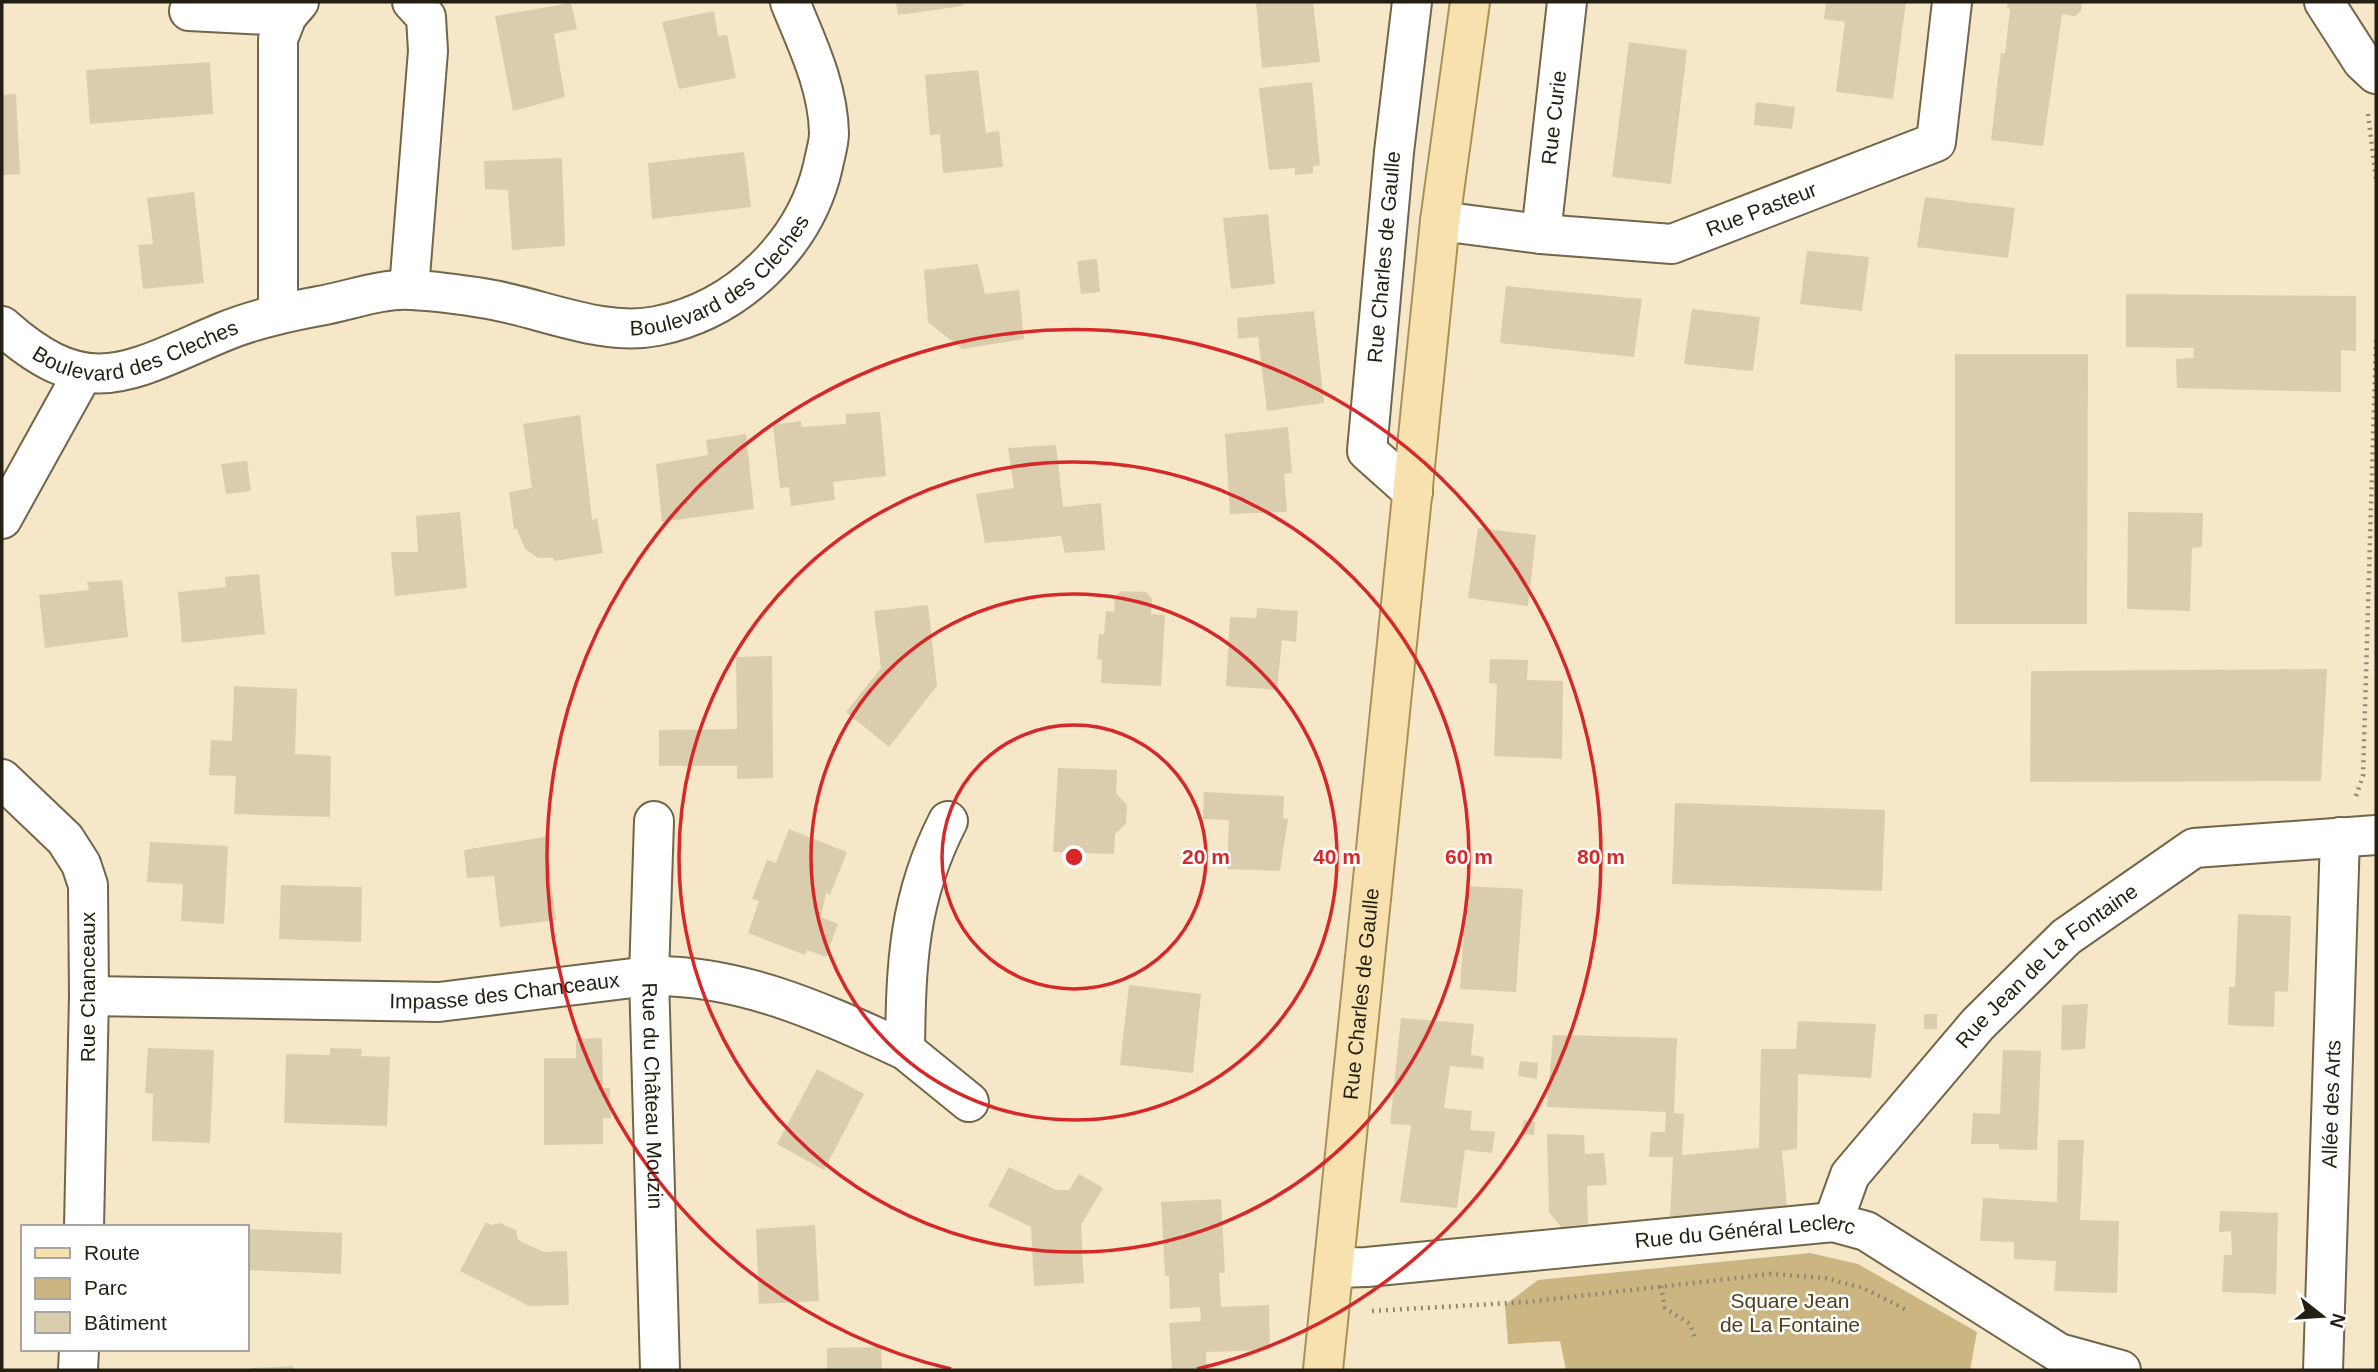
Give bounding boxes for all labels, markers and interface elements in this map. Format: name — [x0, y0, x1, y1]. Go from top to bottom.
street label: Rue Curie — [1537, 69, 1570, 166]
street label: Rue Charles de Gaulle — [1363, 150, 1404, 364]
street label: Rue Pasteur — [1703, 177, 1820, 241]
street label: Boulevard des Cleches — [629, 211, 813, 340]
street label: Boulevard des Cleches — [29, 315, 241, 384]
centre of rings — [1062, 845, 1086, 869]
text: 20 m — [1182, 845, 1230, 868]
text: 40 m — [1313, 845, 1361, 868]
text: 60 m — [1445, 845, 1493, 868]
text: 80 m — [1577, 845, 1625, 868]
street label: Rue Jean de La Fontaine — [1951, 879, 2142, 1052]
street label: Rue Charles de Gaulle — [1339, 887, 1383, 1101]
street label: Rue Chanceaux — [76, 911, 99, 1062]
street label: Impasse des Chanceaux — [389, 968, 621, 1013]
street label: Rue du Château Mouzin — [638, 982, 668, 1209]
street label: Allée des Arts — [2317, 1040, 2345, 1169]
street label: Rue du Général Leclerc — [1634, 1210, 1858, 1252]
legend — [21, 1225, 248, 1351]
text: Route — [84, 1241, 140, 1264]
text: Parc — [84, 1276, 127, 1299]
north arrow — [2287, 1281, 2357, 1351]
park label: Square Jean de La Fontaine — [1720, 1289, 1860, 1336]
text: Bâtiment — [84, 1311, 167, 1334]
text: N — [2326, 1311, 2350, 1330]

